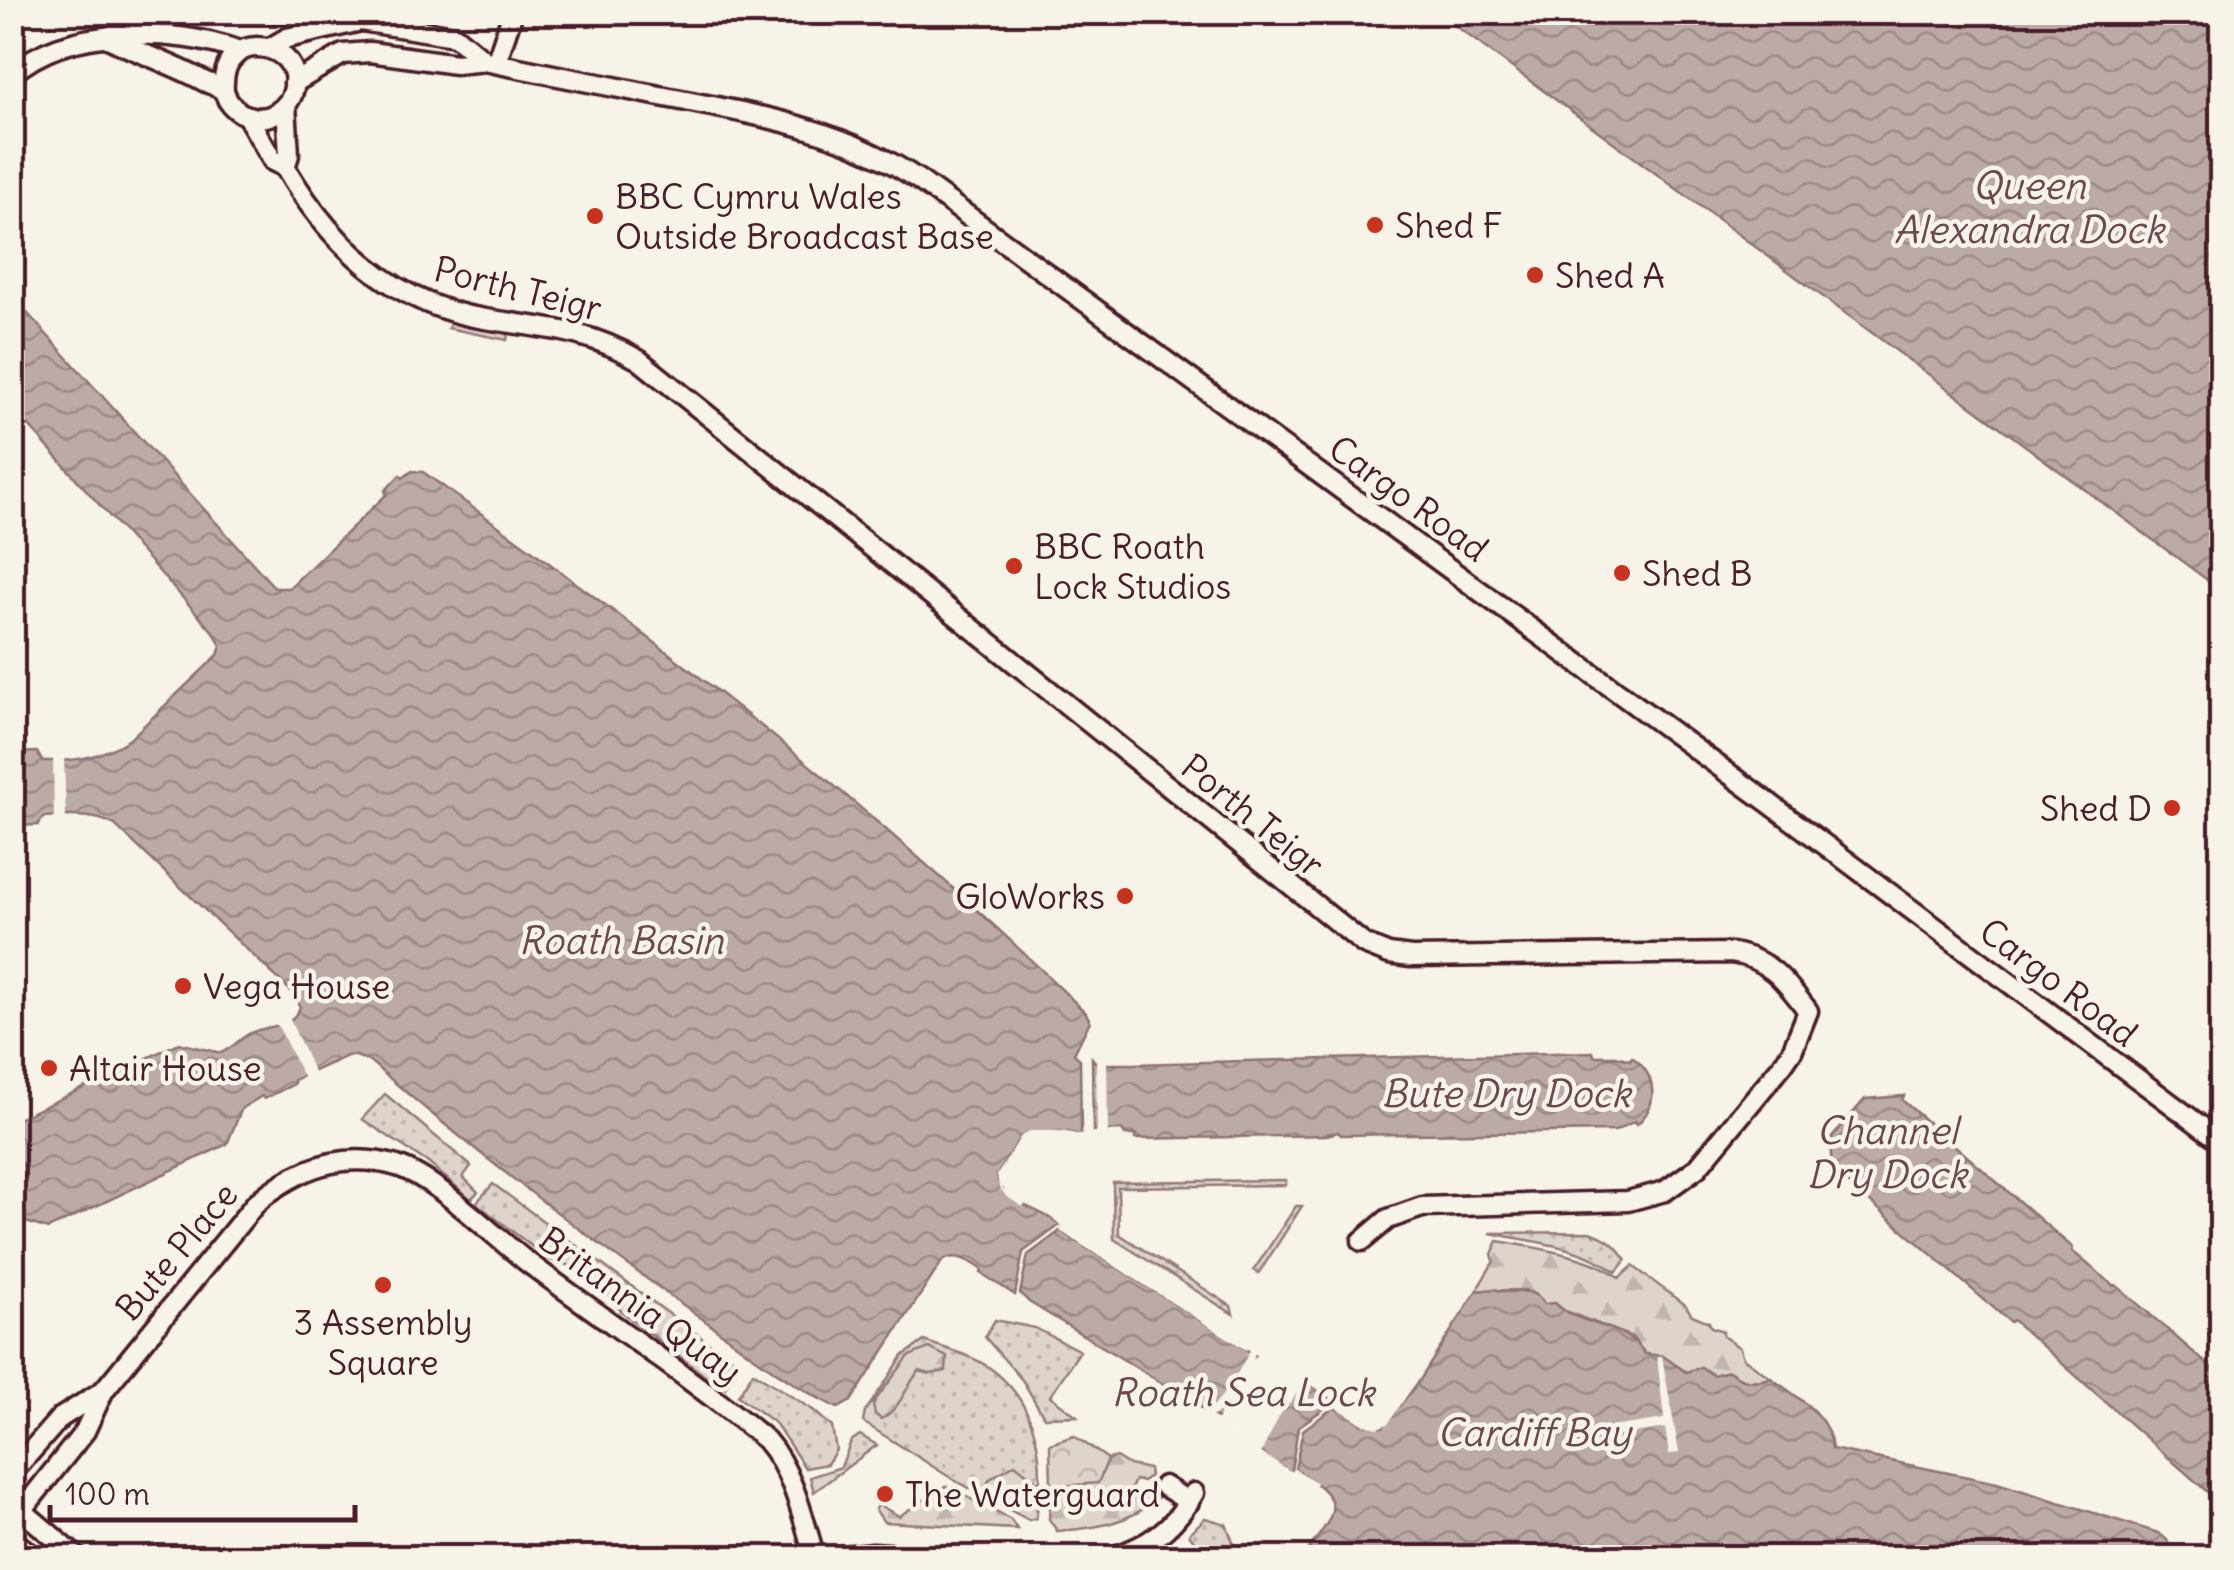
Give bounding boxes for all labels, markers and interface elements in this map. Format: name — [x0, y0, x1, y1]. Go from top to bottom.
water label: Queen Alexandra Dock — [1894, 162, 2167, 253]
place label: BBC Cymru Wales Outside Broadcast Base — [615, 174, 994, 258]
place label: Shed F — [1395, 203, 1502, 247]
marker: BBC Cymru Wales Outside Broadcast Base — [584, 205, 606, 227]
marker: Shed F — [1364, 214, 1386, 236]
street label: Porth Teigr — [430, 246, 606, 330]
place label: Shed A — [1555, 253, 1665, 297]
marker: Shed A — [1524, 264, 1546, 286]
street label: Cargo Road — [1321, 425, 1497, 571]
place label: BBC Roath Lock Studios — [1034, 524, 1231, 608]
place label: Shed B — [1642, 551, 1752, 595]
marker: BBC Roath Lock Studios — [1003, 555, 1025, 577]
marker: Shed B — [1611, 562, 1633, 584]
street label: Porth Teigr — [1173, 744, 1333, 886]
place label: Shed D — [2040, 786, 2152, 830]
marker: Shed D — [2161, 797, 2183, 819]
place label: GloWorks — [955, 874, 1105, 918]
marker: GloWorks — [1114, 885, 1136, 907]
street label: Cargo Road — [1971, 908, 2147, 1056]
water label: Roath Basin — [518, 917, 725, 964]
place label: Vega House — [203, 964, 390, 1008]
marker: Vega House — [172, 975, 194, 997]
place label: Altair House — [69, 1046, 262, 1090]
marker: Altair House — [38, 1057, 60, 1079]
water label: Bute Dry Dock — [1381, 1070, 1633, 1117]
water label: Channel Dry Dock — [1807, 1107, 1970, 1198]
street label: Bute Place — [106, 1173, 246, 1329]
street label: Britannia Quay — [531, 1217, 751, 1393]
marker: 3 Assembly Square — [372, 1274, 394, 1296]
place label: 3 Assembly Square — [293, 1300, 473, 1384]
water label: Roath Sea Lock — [1111, 1369, 1377, 1416]
water label: Cardiff Bay — [1437, 1409, 1634, 1456]
scale bar — [50, 1460, 355, 1522]
place label: The Waterguard — [905, 1472, 1160, 1516]
text: 100 m — [65, 1475, 150, 1513]
marker: The Waterguard — [874, 1483, 896, 1505]

